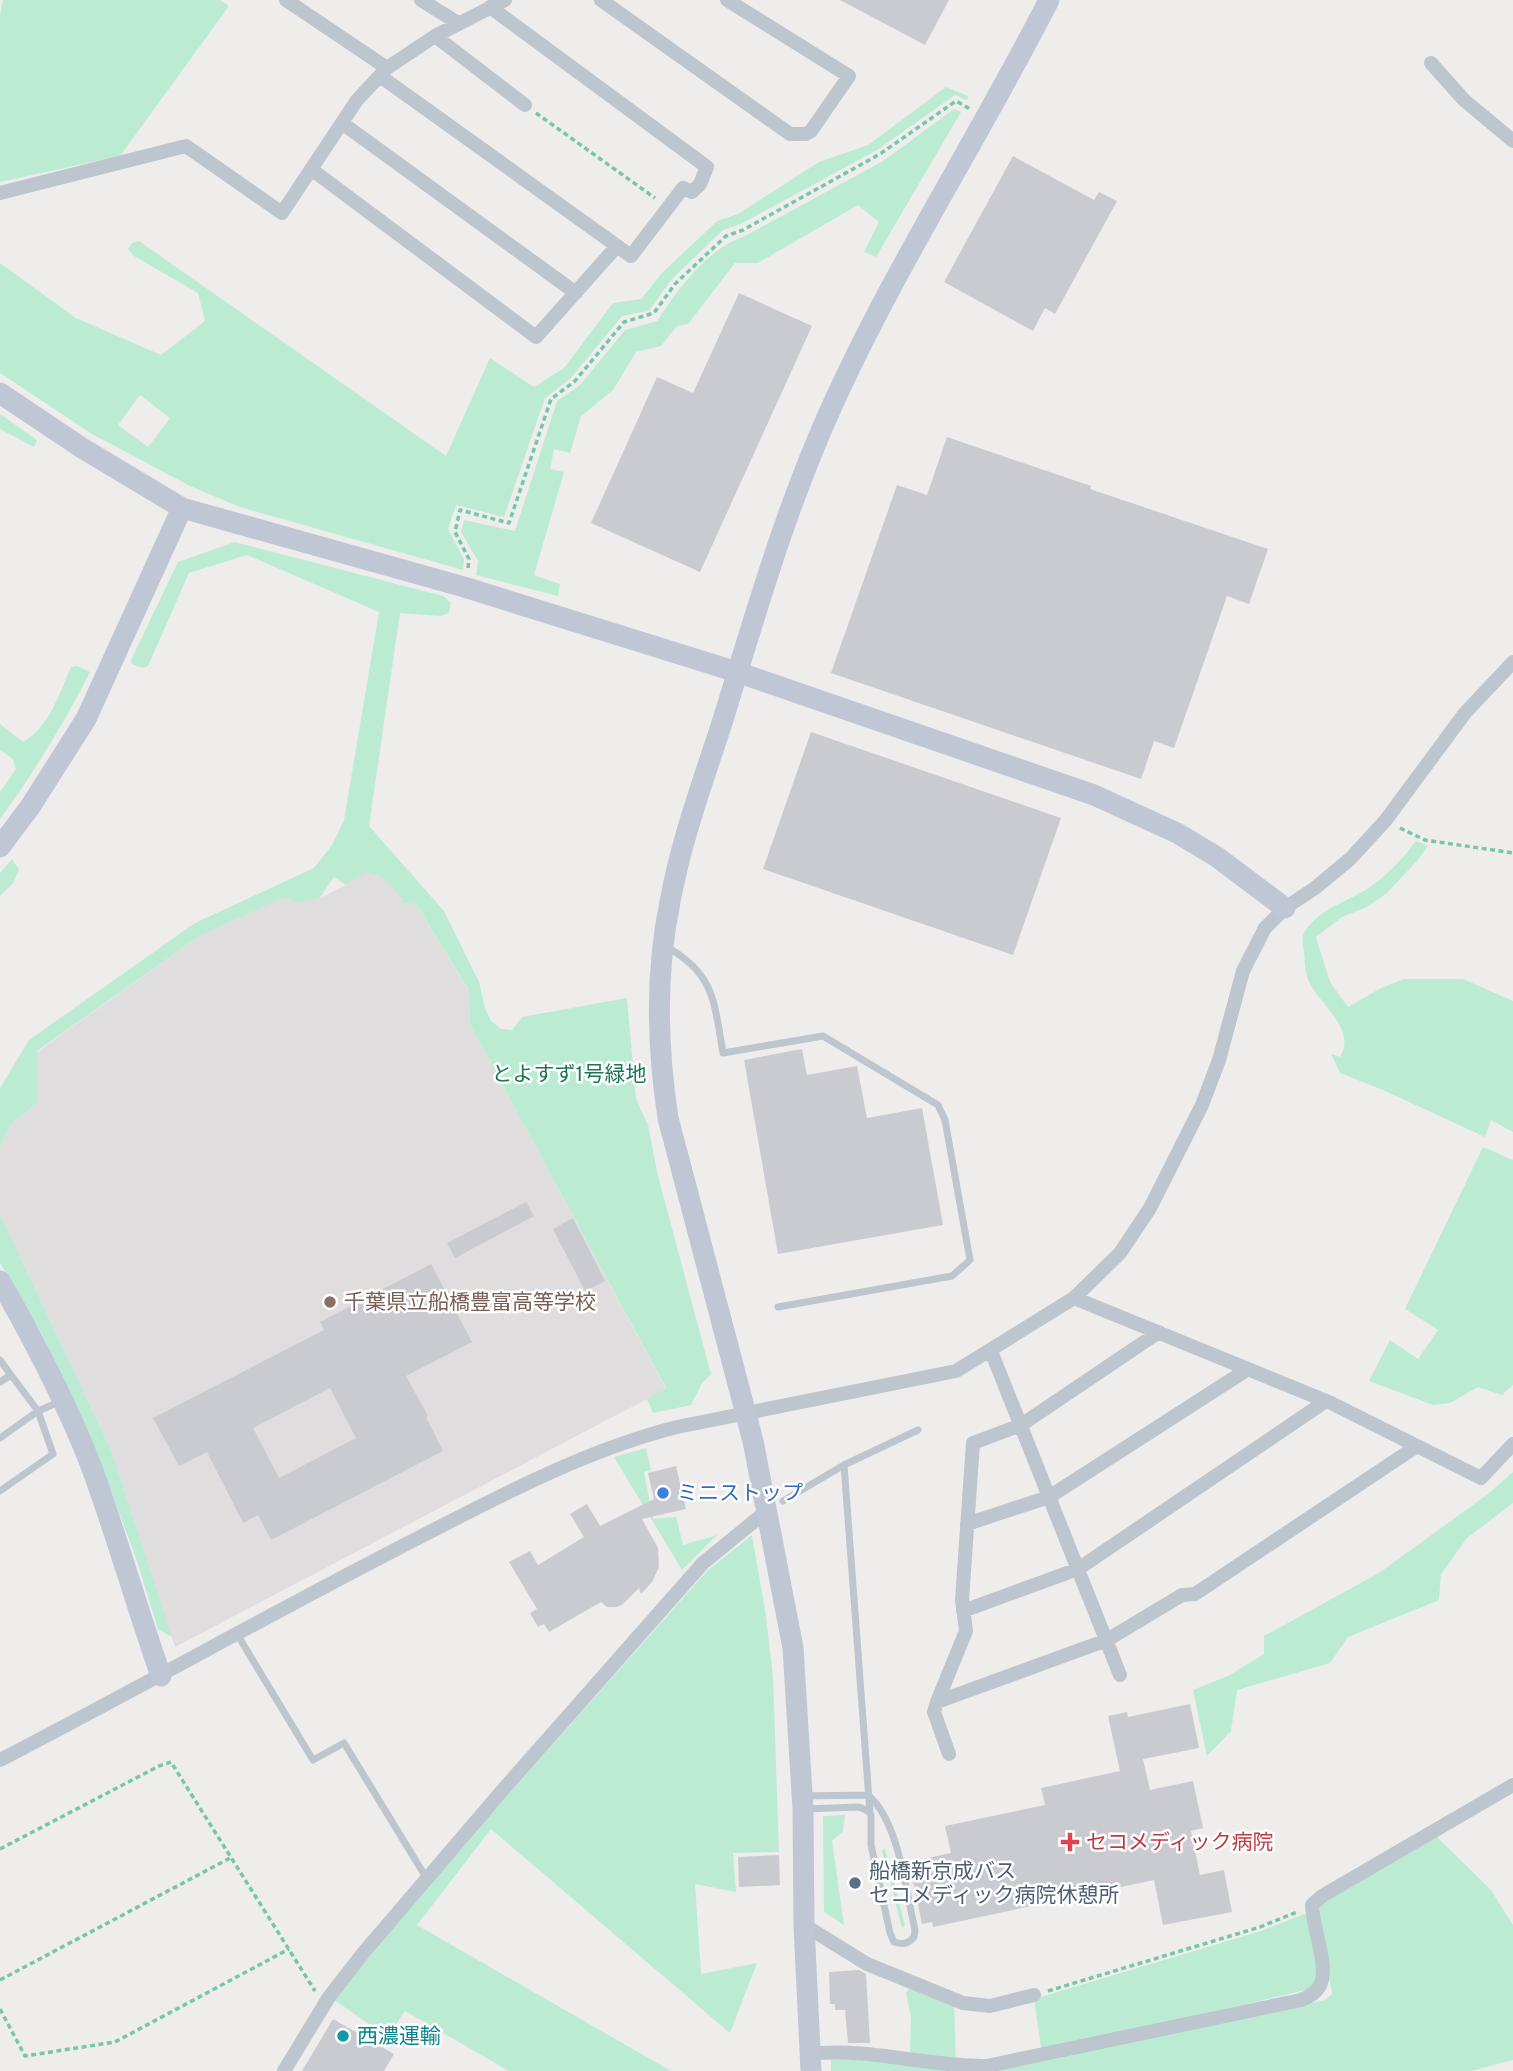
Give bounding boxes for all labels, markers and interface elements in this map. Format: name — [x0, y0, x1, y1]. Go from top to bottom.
park label: とよすず1号緑地 — [492, 1062, 646, 1089]
place label: 千葉県立船橋豊富高等学校 — [344, 1290, 596, 1317]
marker: 千葉県立船橋豊富高等学校 — [322, 1294, 338, 1310]
place label: ミニストップ — [677, 1481, 803, 1508]
marker: ミニストップ — [655, 1485, 671, 1501]
place label: セコメディック病院 — [1086, 1830, 1274, 1857]
marker: セコメディック病院 — [1060, 1832, 1080, 1852]
place label: 船橋新京成バス セコメディック病院休憩所 — [869, 1859, 1120, 1910]
marker: 船橋新京成バス セコメディック病院休憩所 — [847, 1875, 863, 1891]
place label: 西濃運輸 — [357, 2024, 441, 2051]
marker: 西濃運輸 — [335, 2028, 351, 2044]

